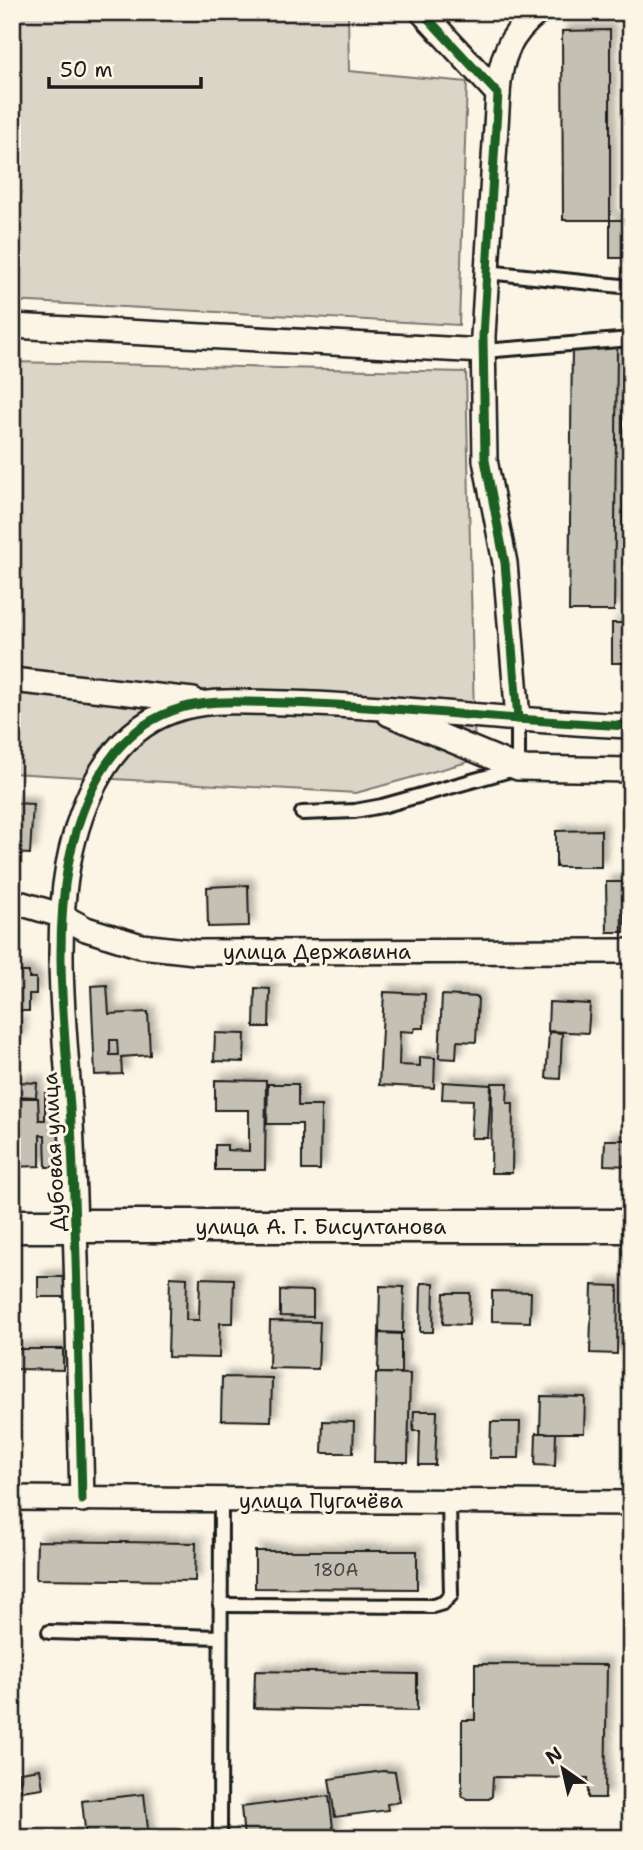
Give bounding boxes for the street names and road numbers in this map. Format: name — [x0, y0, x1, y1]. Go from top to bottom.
street label: улица Державина — [223, 938, 411, 966]
street label: Дубовая улица — [36, 1072, 72, 1232]
street label: улица А. Г. Бисултанова — [196, 1213, 446, 1241]
street label: улица Пугачёва — [239, 1487, 403, 1515]

